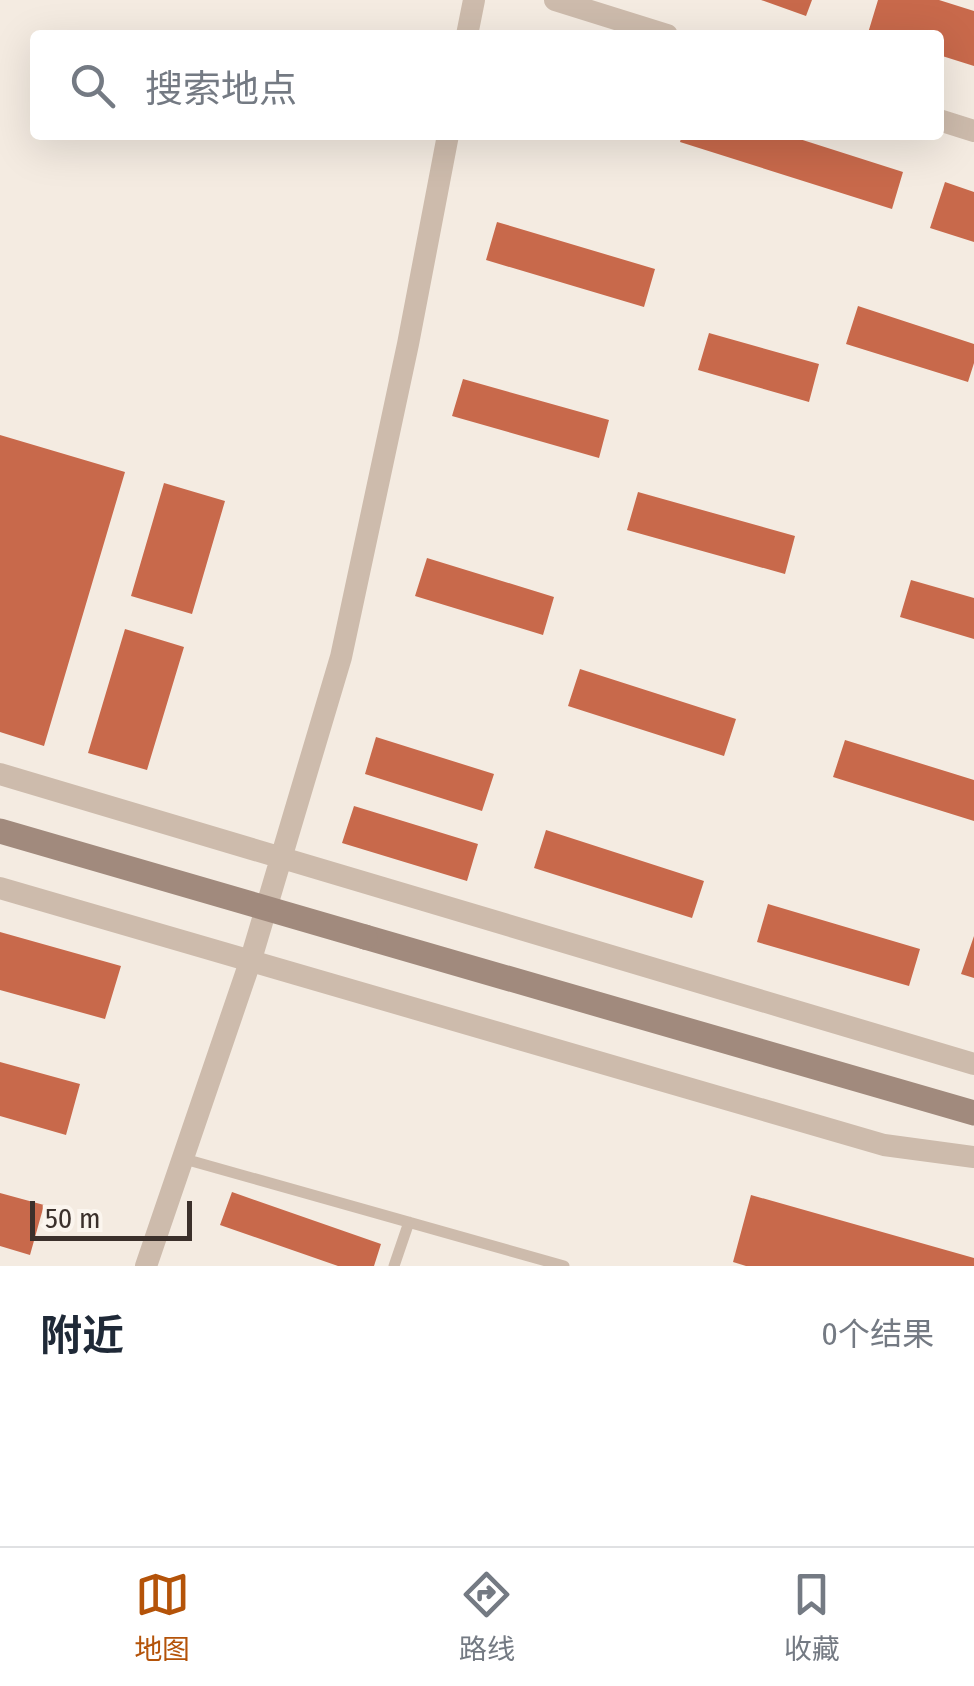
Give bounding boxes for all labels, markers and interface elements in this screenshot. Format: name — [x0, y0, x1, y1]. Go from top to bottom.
search box — [30, 30, 944, 140]
icon: search — [65, 58, 120, 113]
text: 搜索地点 — [145, 66, 297, 112]
scale bar — [30, 1196, 192, 1240]
text: 50 m — [45, 1202, 101, 1235]
text: 附近 — [40, 1311, 124, 1361]
text: 0个结果 — [821, 1315, 934, 1353]
tab: 地图 — [134, 1567, 190, 1667]
tab: 路线 — [459, 1567, 515, 1667]
tab: 收藏 — [784, 1567, 840, 1667]

